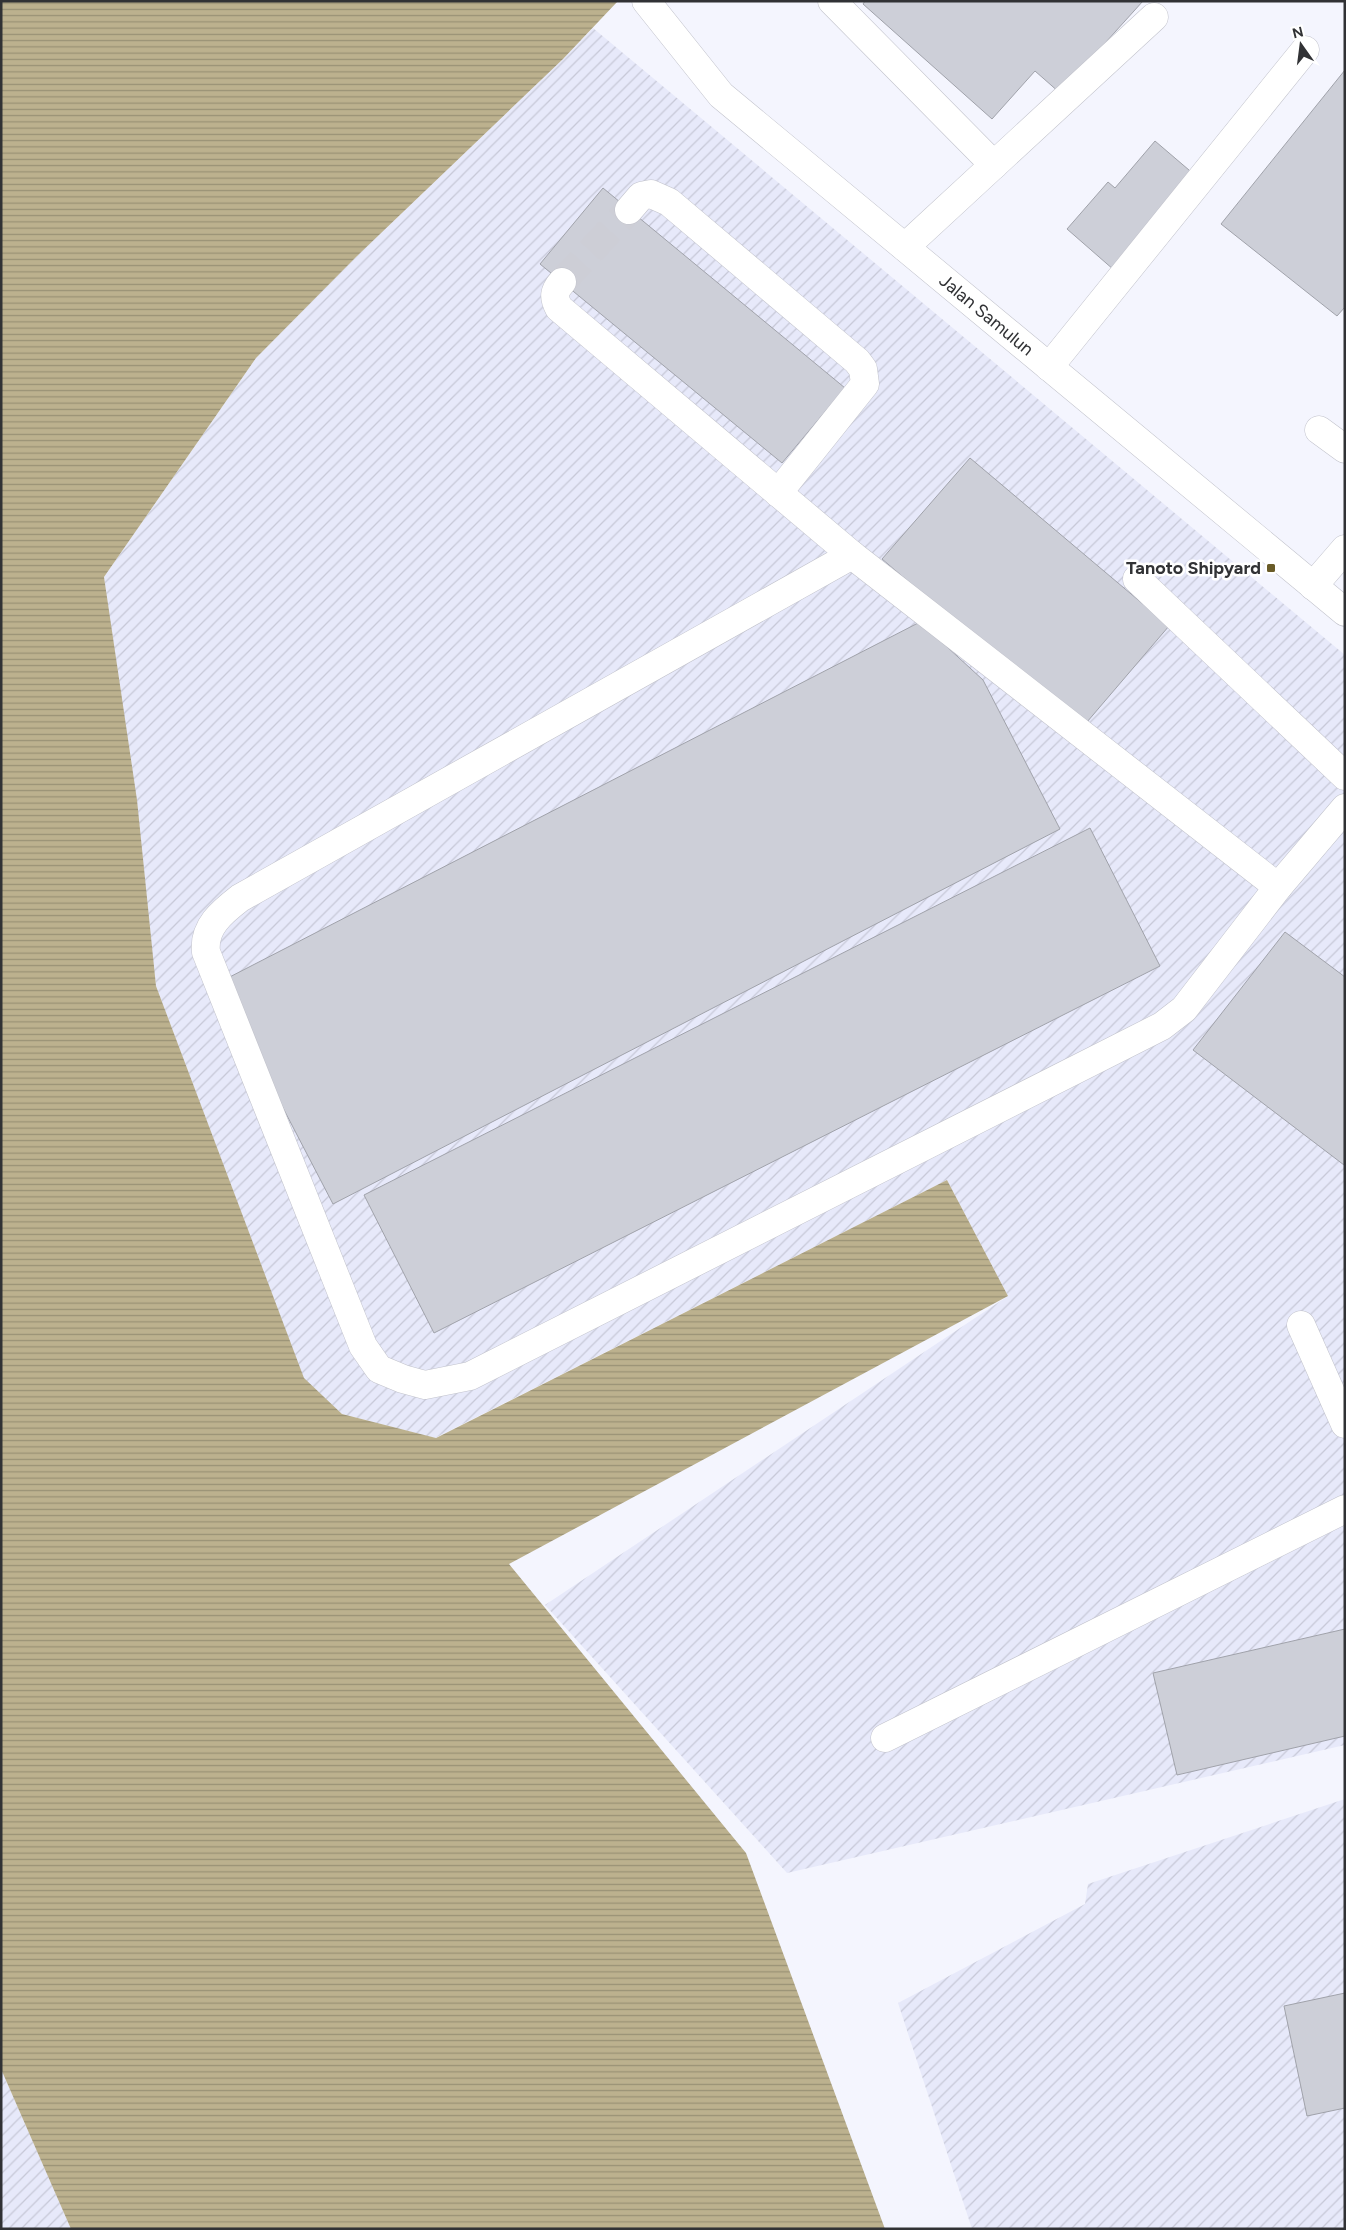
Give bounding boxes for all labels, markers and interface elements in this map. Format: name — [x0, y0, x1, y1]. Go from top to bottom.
north arrow — [1276, 20, 1326, 70]
text: N — [1291, 23, 1305, 42]
street label: Jalan Samulun — [935, 270, 1038, 360]
place label: Tanoto Shipyard — [1126, 557, 1261, 579]
marker: Tanoto Shipyard — [1265, 562, 1277, 574]

